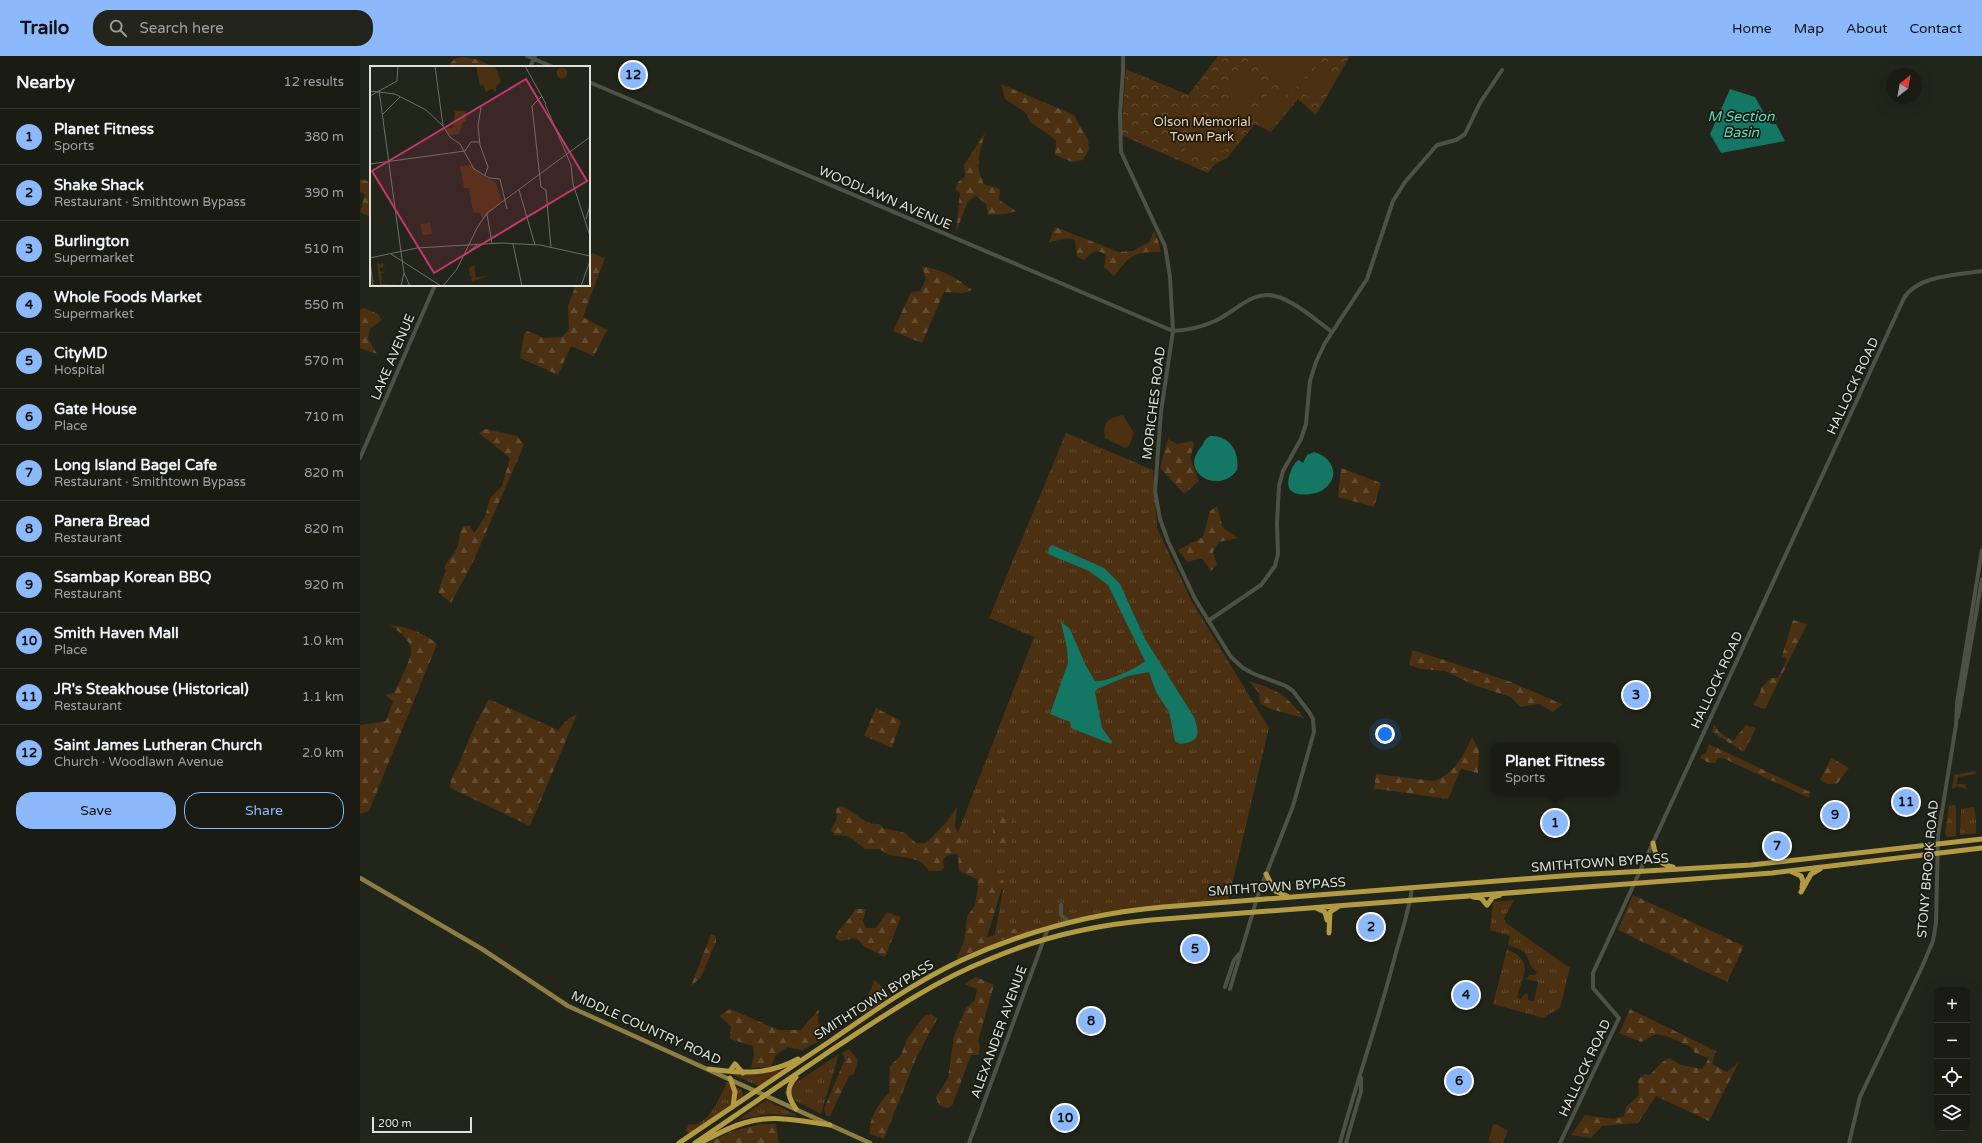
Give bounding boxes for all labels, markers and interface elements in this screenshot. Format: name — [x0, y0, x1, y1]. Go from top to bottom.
search box — [93, 10, 373, 46]
text: Trailo — [20, 17, 69, 39]
icon: search — [107, 17, 129, 39]
text: Search here — [139, 19, 224, 37]
text: Home — [1732, 20, 1772, 37]
text: Map — [1794, 20, 1824, 37]
text: About — [1846, 20, 1888, 37]
text: Contact — [1910, 20, 1962, 37]
pin: 12 — [620, 60, 646, 90]
inset map — [370, 66, 590, 286]
north arrow — [1886, 68, 1922, 104]
text: Nearby — [16, 72, 75, 93]
text: 12 results — [284, 74, 344, 90]
water label: M Section Basin — [1707, 108, 1775, 141]
park label: Olson Memorial Town Park — [1153, 114, 1251, 145]
text: Planet Fitness — [54, 120, 154, 138]
text: 1 — [25, 129, 33, 145]
text: 380 m — [304, 129, 344, 145]
text: Sports — [54, 138, 94, 154]
street label: WOODLAWN AVENUE — [816, 163, 954, 233]
text: Shake Shack — [54, 176, 144, 194]
text: 2 — [25, 185, 33, 201]
text: 390 m — [304, 185, 344, 201]
text: Restaurant · Smithtown Bypass — [54, 194, 246, 210]
text: Burlington — [54, 232, 129, 250]
text: 3 — [25, 241, 33, 257]
text: 510 m — [304, 241, 344, 257]
text: Supermarket — [54, 250, 134, 266]
text: Whole Foods Market — [54, 288, 202, 306]
text: 4 — [25, 297, 33, 313]
text: 550 m — [304, 297, 344, 313]
text: Supermarket — [54, 306, 134, 322]
street label: LAKE AVENUE — [368, 311, 418, 403]
street label: HALLOCK ROAD — [1824, 335, 1883, 437]
text: CityMD — [54, 344, 108, 362]
street label: MORICHES ROAD — [1139, 345, 1169, 460]
text: 5 — [25, 353, 33, 369]
text: 570 m — [304, 353, 344, 369]
text: Hospital — [54, 362, 105, 378]
text: Gate House — [54, 400, 137, 418]
text: 6 — [25, 409, 33, 425]
text: 710 m — [304, 409, 344, 425]
text: Place — [54, 418, 87, 434]
text: Long Island Bagel Cafe — [54, 456, 217, 474]
text: 7 — [25, 465, 33, 481]
text: 820 m — [304, 465, 344, 481]
text: Restaurant · Smithtown Bypass — [54, 474, 246, 490]
text: Panera Bread — [54, 512, 150, 530]
text: 8 — [25, 521, 33, 537]
text: 820 m — [304, 521, 344, 537]
text: Restaurant — [54, 530, 122, 546]
text: Ssambap Korean BBQ — [54, 568, 211, 586]
text: 9 — [25, 577, 33, 593]
text: 920 m — [304, 577, 344, 593]
text: Restaurant — [54, 586, 122, 602]
text: Smith Haven Mall — [54, 624, 179, 642]
street label: HALLOCK ROAD — [1688, 629, 1747, 731]
text: 10 — [21, 633, 37, 649]
text: 1.0 km — [302, 633, 344, 649]
text: Place — [54, 642, 87, 658]
text: JR's Steakhouse (Historical) — [54, 680, 249, 698]
pin: 3 — [1623, 680, 1649, 710]
text: 11 — [21, 689, 37, 705]
text: 1.1 km — [302, 689, 344, 705]
text: Restaurant — [54, 698, 122, 714]
your location — [1375, 724, 1395, 744]
text: Saint James Lutheran Church — [54, 736, 262, 754]
popup — [1491, 743, 1619, 795]
text: 12 — [21, 745, 37, 761]
text: 2.0 km — [302, 745, 344, 761]
text: Planet Fitness — [1505, 752, 1605, 770]
text: Church · Woodlawn Avenue — [54, 754, 224, 770]
text: Sports — [1505, 770, 1545, 786]
pin: 11 — [1893, 787, 1919, 817]
button: Save — [16, 792, 176, 829]
button: Share — [184, 792, 344, 829]
street label: STONY BROOK ROAD — [1914, 799, 1942, 939]
pin: 9 — [1822, 800, 1848, 830]
pin: 1 — [1542, 808, 1568, 838]
pin: 7 — [1764, 831, 1790, 861]
street label: SMITHTOWN BYPASS — [1531, 850, 1669, 876]
street label: SMITHTOWN BYPASS — [1208, 874, 1346, 900]
pin: 2 — [1358, 912, 1384, 942]
pin: 5 — [1182, 934, 1208, 964]
street label: SMITHTOWN BYPASS — [811, 957, 937, 1043]
street label: ALEXANDER AVENUE — [967, 963, 1031, 1101]
pin: 4 — [1453, 980, 1479, 1010]
map controls — [1934, 987, 1970, 1131]
button: + — [1934, 987, 1970, 1023]
street label: MIDDLE COUNTRY ROAD — [569, 988, 724, 1068]
pin: 8 — [1078, 1006, 1104, 1036]
street label: HALLOCK ROAD — [1556, 1017, 1615, 1119]
button: − — [1934, 1023, 1970, 1059]
button: locate — [1934, 1059, 1970, 1095]
pin: 6 — [1446, 1066, 1472, 1096]
button: layers — [1934, 1095, 1970, 1131]
pin: 10 — [1052, 1103, 1078, 1133]
scale bar — [372, 1115, 472, 1134]
text: 200 m — [378, 1117, 412, 1130]

